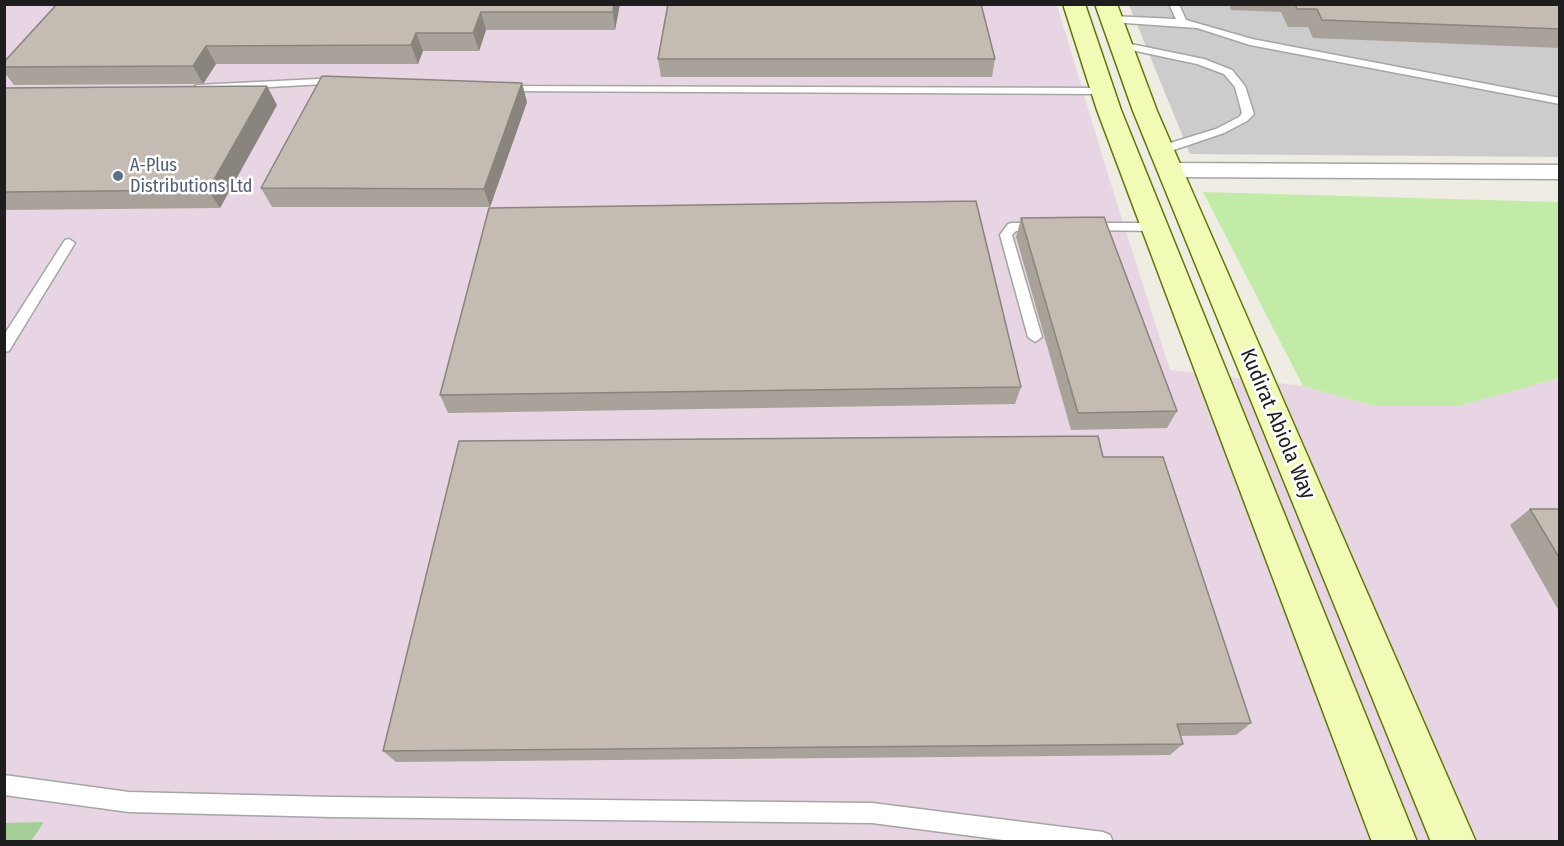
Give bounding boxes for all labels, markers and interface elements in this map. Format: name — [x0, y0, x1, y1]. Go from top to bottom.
place label: A-Plus Distributions Ltd — [130, 155, 252, 198]
marker: A-Plus Distributions Ltd — [111, 169, 125, 183]
street label: Kudirat Abiola Way — [1234, 345, 1320, 503]

